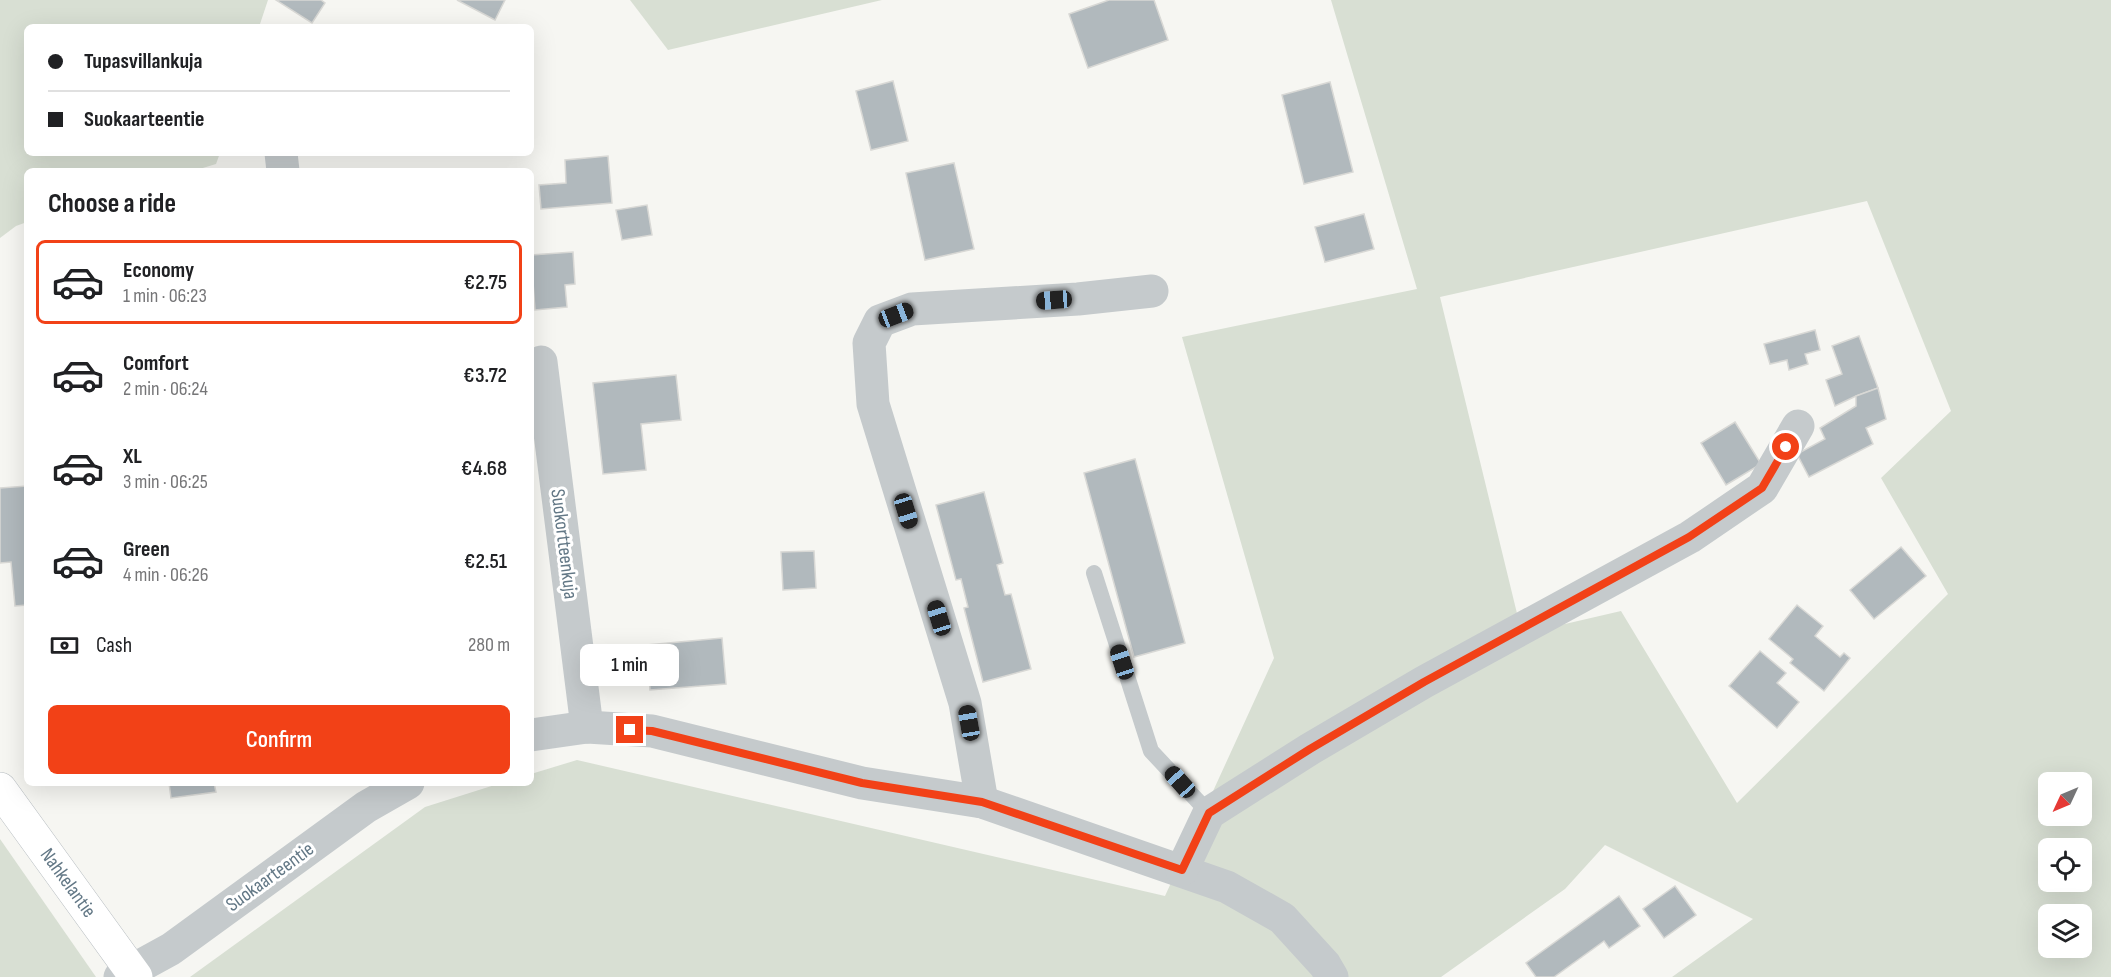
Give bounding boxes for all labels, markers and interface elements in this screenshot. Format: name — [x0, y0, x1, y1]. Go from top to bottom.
text: Tupasvillankuja — [84, 48, 202, 75]
text: Suokaarteentie — [84, 106, 204, 133]
text: Choose a ride — [48, 188, 176, 220]
icon: car — [51, 255, 105, 309]
text: Economy — [123, 257, 194, 284]
text: €2.75 — [464, 269, 507, 296]
text: 1 min · 06:23 — [123, 284, 207, 308]
car — [1035, 290, 1073, 310]
car — [876, 300, 916, 330]
icon: car — [51, 348, 105, 402]
text: Comfort — [123, 350, 189, 377]
text: €3.72 — [463, 362, 507, 389]
text: 2 min · 06:24 — [123, 377, 208, 401]
route start — [1772, 433, 1799, 460]
icon: car — [51, 441, 105, 495]
text: XL — [123, 443, 142, 470]
text: €4.68 — [461, 455, 507, 482]
text: 3 min · 06:25 — [123, 470, 208, 494]
street label: Suokortteenkuja — [545, 488, 583, 600]
car — [892, 491, 920, 531]
icon: car — [51, 534, 105, 588]
text: Green — [123, 536, 170, 563]
text: €2.51 — [464, 548, 507, 575]
text: 4 min · 06:26 — [123, 563, 208, 587]
car — [925, 598, 953, 638]
icon: cash — [48, 629, 81, 662]
text: Cash — [96, 632, 132, 659]
text: 280 m — [468, 633, 510, 657]
car — [1108, 642, 1136, 682]
callout: 1 min — [580, 643, 680, 685]
text: 1 min — [611, 653, 648, 677]
car — [957, 704, 981, 742]
button: Confirm — [48, 705, 510, 774]
route end — [616, 716, 643, 743]
car — [1161, 763, 1199, 801]
north arrow — [2038, 772, 2092, 826]
map controls — [2038, 772, 2092, 958]
street label: Suokaarteentie — [221, 837, 319, 917]
button: locate — [2038, 838, 2092, 892]
street label: Nahkelantie — [35, 844, 101, 922]
button: layers — [2038, 904, 2092, 958]

